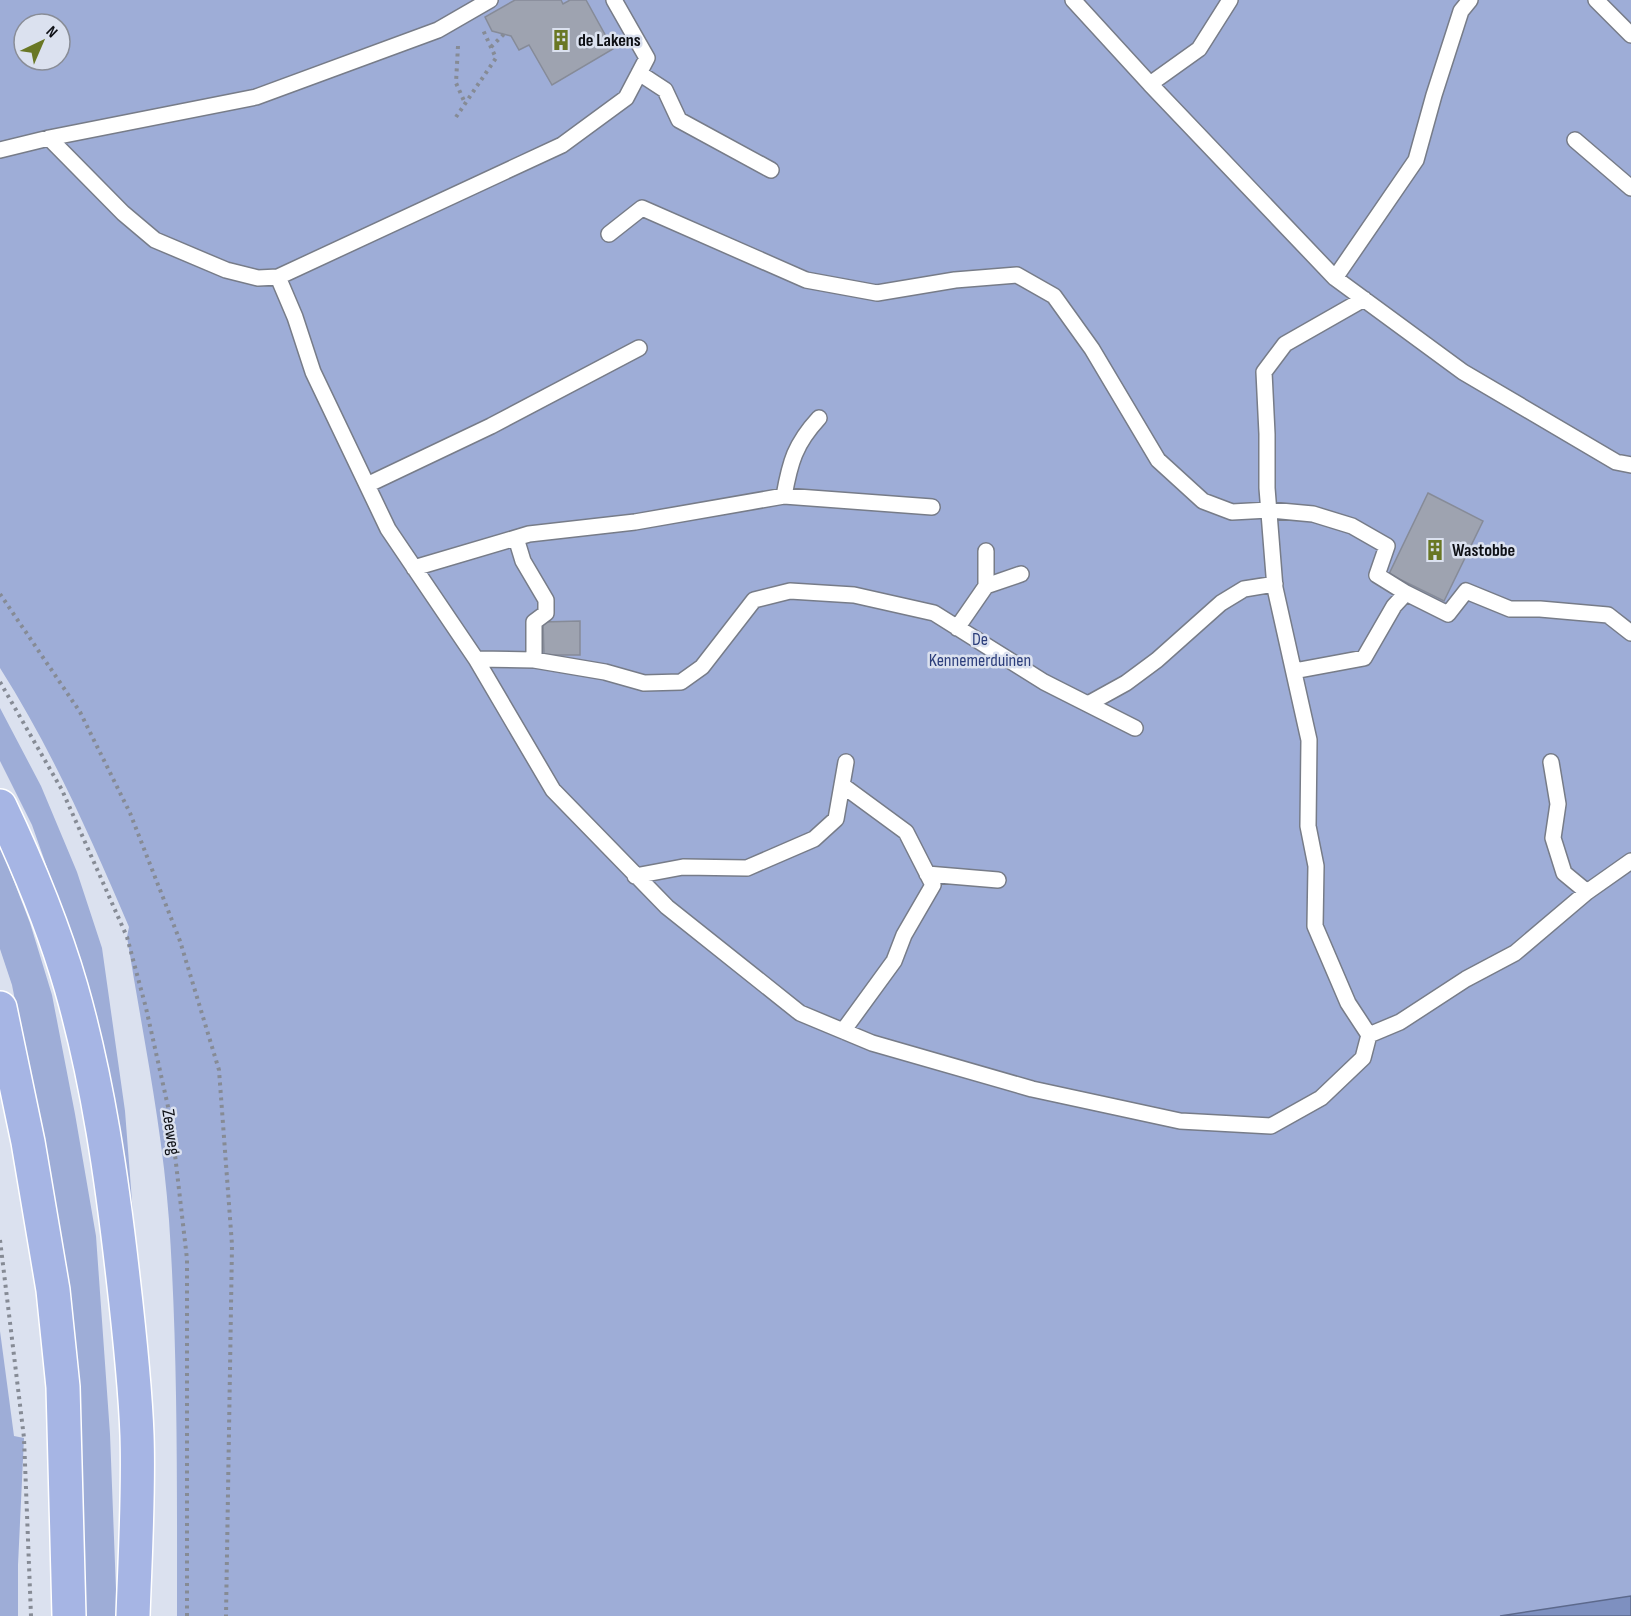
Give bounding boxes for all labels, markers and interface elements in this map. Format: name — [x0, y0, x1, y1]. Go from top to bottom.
north arrow — [12, 12, 72, 72]
text: N — [42, 22, 61, 42]
building icon: de Lakens — [549, 28, 573, 52]
place label: de Lakens — [578, 30, 641, 51]
building icon: Wastobbe — [1423, 538, 1447, 562]
place label: Wastobbe — [1452, 540, 1515, 561]
park label: De Kennemerduinen — [929, 629, 1031, 671]
street label: Zeeweg — [157, 1108, 185, 1156]

